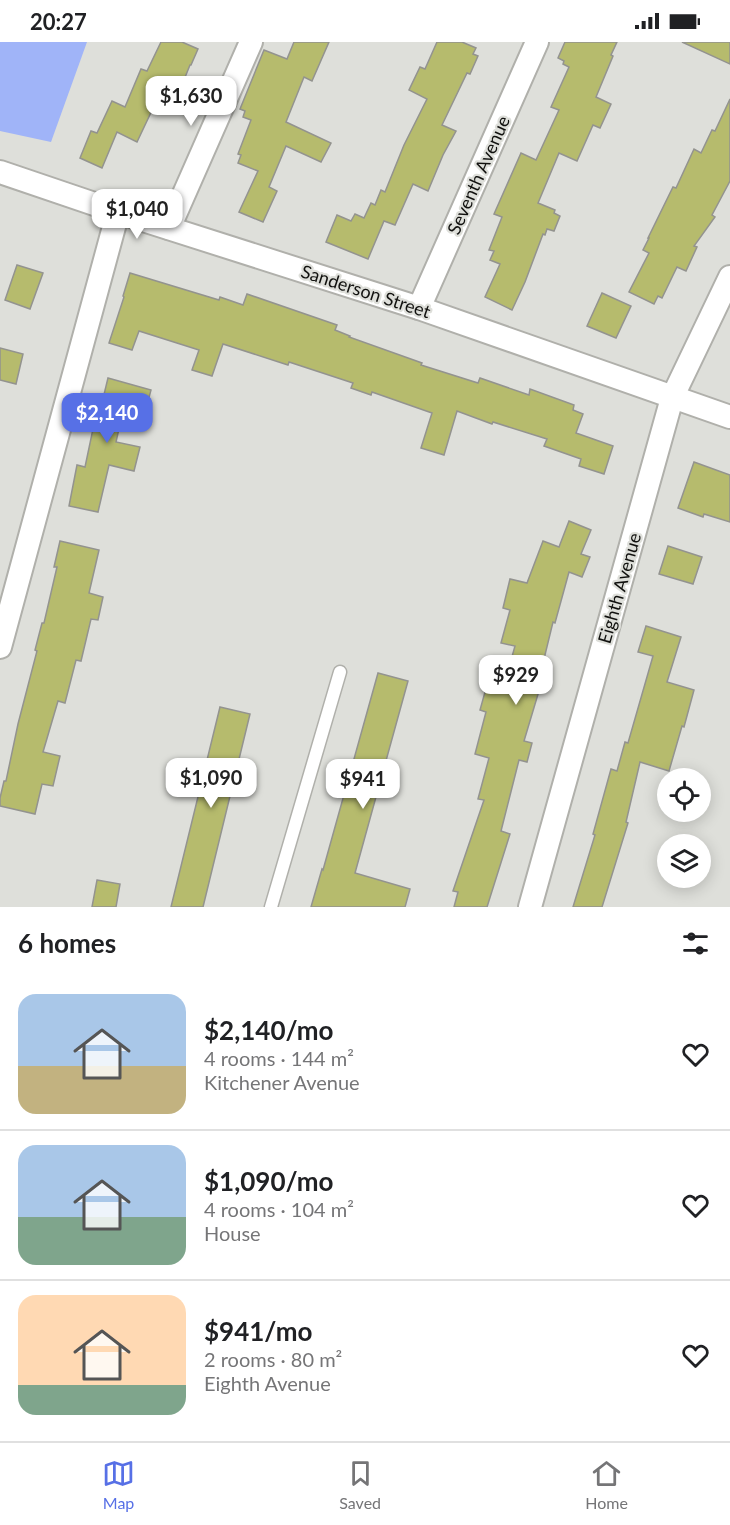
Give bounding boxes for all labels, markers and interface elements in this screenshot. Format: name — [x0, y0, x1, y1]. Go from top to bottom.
text: 20:27 — [30, 8, 87, 35]
pin: $1,630 — [142, 76, 240, 127]
text: $1,630 — [160, 83, 222, 107]
street label: Seventh Avenue — [442, 112, 514, 238]
pin: $1,040 — [88, 189, 186, 240]
text: $1,040 — [106, 196, 168, 220]
street label: Sanderson Street — [299, 260, 434, 322]
pin: $2,140 — [58, 393, 156, 444]
text: $2,140 — [76, 400, 138, 424]
street label: Eighth Avenue — [593, 530, 645, 646]
pin: $929 — [480, 655, 552, 706]
text: $929 — [493, 662, 539, 686]
pin: $1,090 — [162, 758, 260, 809]
pin: $941 — [327, 759, 399, 810]
text: $1,090 — [180, 765, 242, 789]
text: $941 — [340, 766, 386, 790]
map controls — [657, 768, 711, 888]
button: locate — [657, 768, 711, 822]
button: layers — [657, 834, 711, 888]
text: 6 homes — [18, 927, 116, 959]
icon: filters — [679, 927, 712, 960]
text: $2,140/mo — [204, 1014, 334, 1046]
icon: home — [66, 1018, 138, 1090]
icon: heart — [679, 1038, 712, 1071]
text: 4 rooms · 144 m² — [204, 1046, 354, 1070]
text: Kitchener Avenue — [204, 1070, 360, 1094]
text: $1,090/mo — [204, 1165, 334, 1197]
icon: home — [66, 1169, 138, 1241]
icon: heart — [679, 1189, 712, 1222]
text: 4 rooms · 104 m² — [204, 1197, 354, 1221]
text: House — [204, 1221, 261, 1245]
text: $941/mo — [204, 1315, 312, 1347]
icon: home — [66, 1319, 138, 1391]
icon: heart — [679, 1339, 712, 1372]
text: 2 rooms · 80 m² — [204, 1347, 342, 1371]
text: Eighth Avenue — [204, 1371, 331, 1395]
tab: Map — [102, 1457, 135, 1512]
tab: Saved — [339, 1457, 381, 1512]
tab: Home — [585, 1457, 628, 1512]

